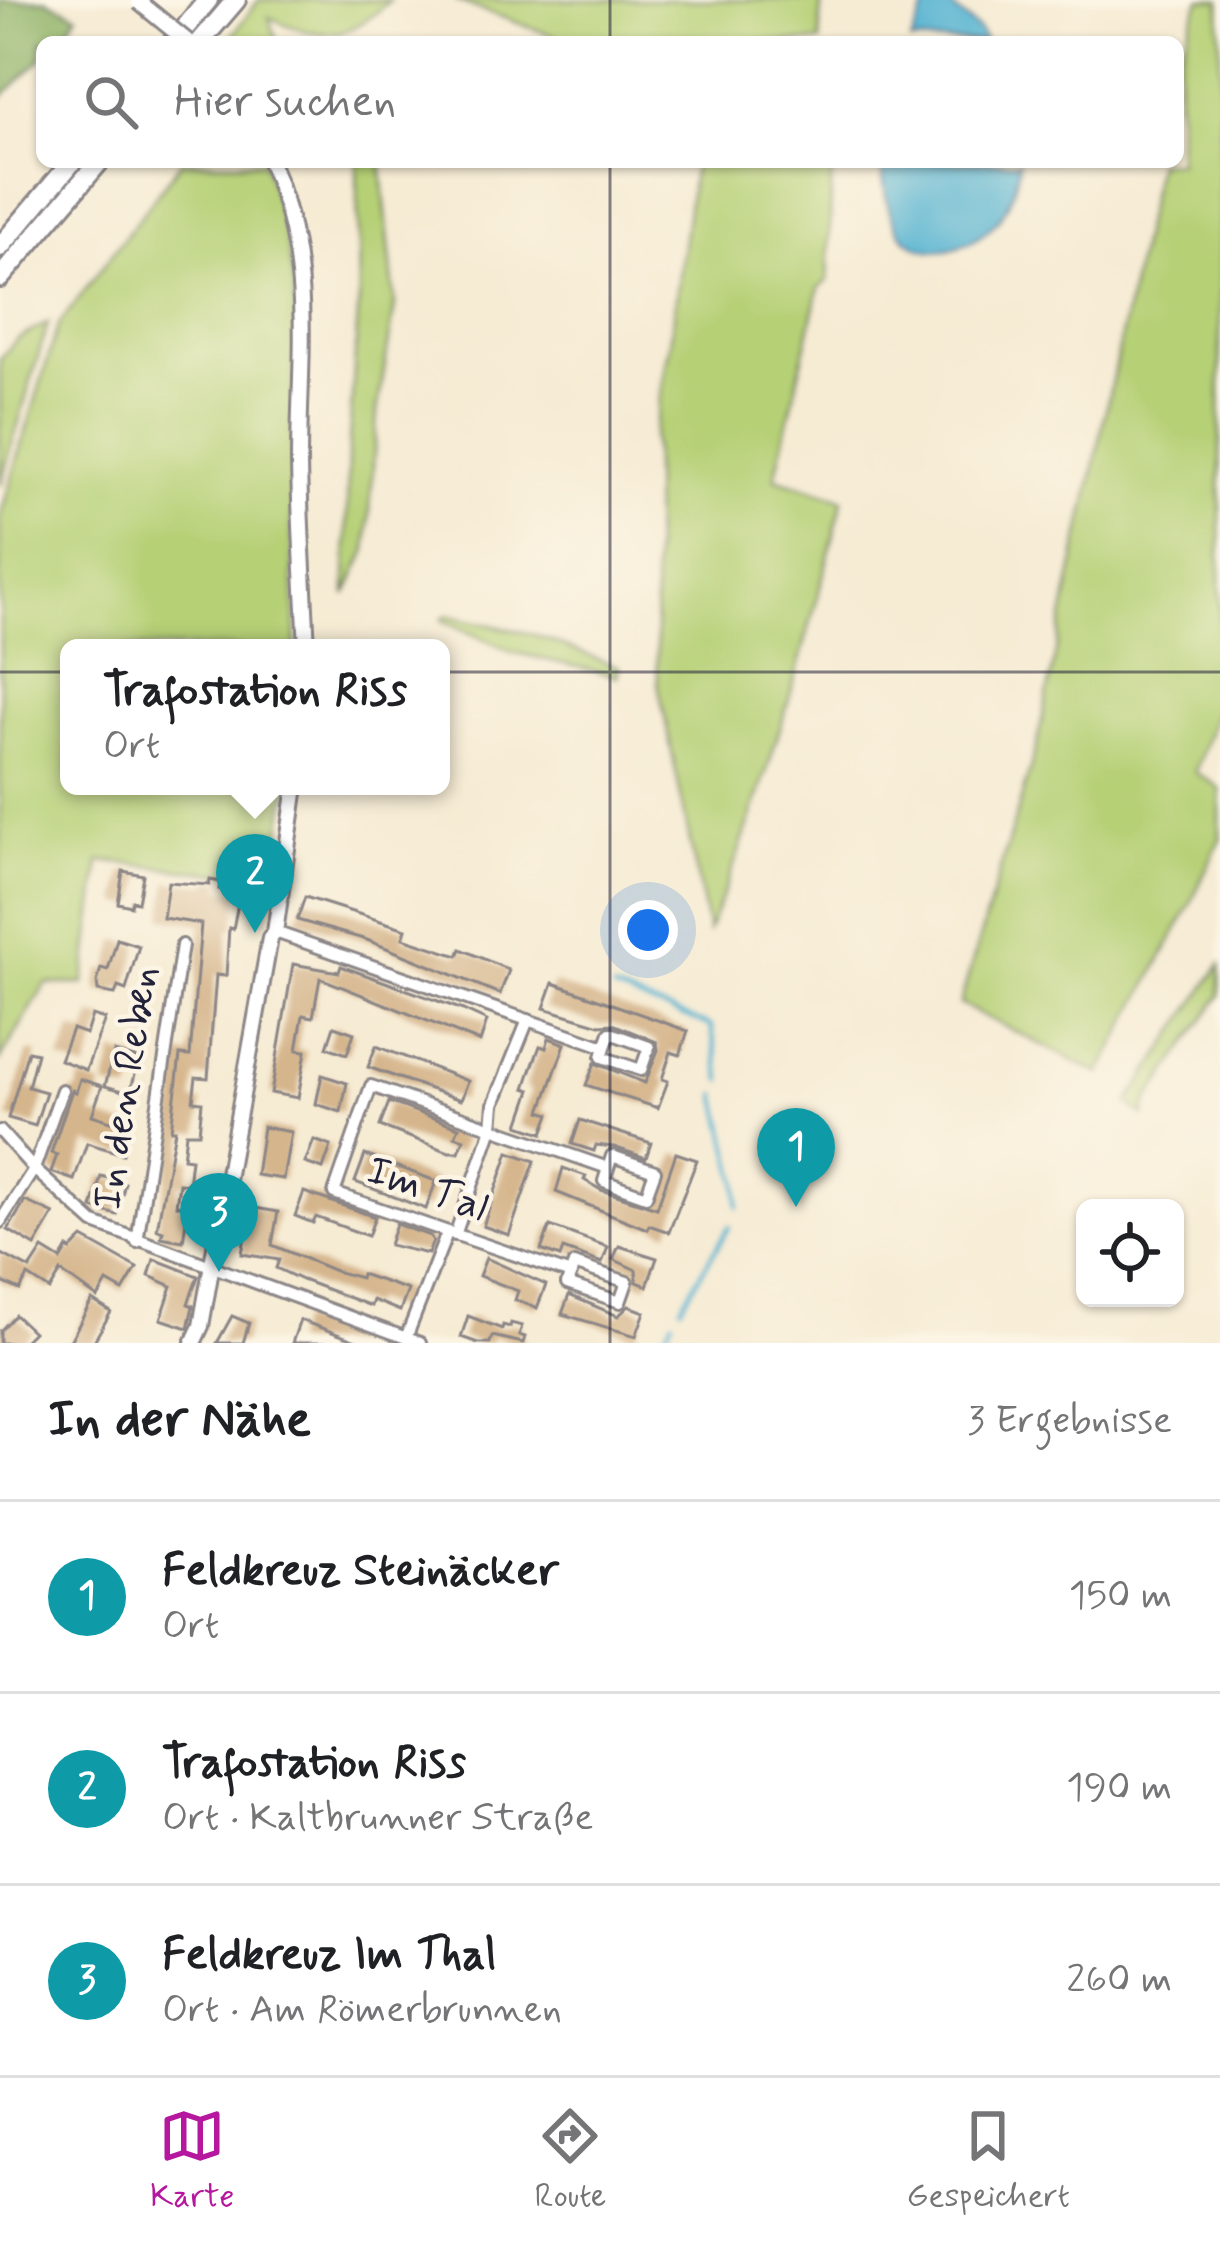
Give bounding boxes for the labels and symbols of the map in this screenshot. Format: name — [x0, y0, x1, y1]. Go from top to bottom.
pin: 2 — [216, 834, 294, 933]
your location — [618, 900, 678, 960]
street label: In den Reben — [81, 962, 173, 1214]
pin: 1 — [757, 1108, 835, 1207]
street label: Im Tal — [359, 1144, 495, 1236]
pin: 3 — [180, 1173, 258, 1272]

